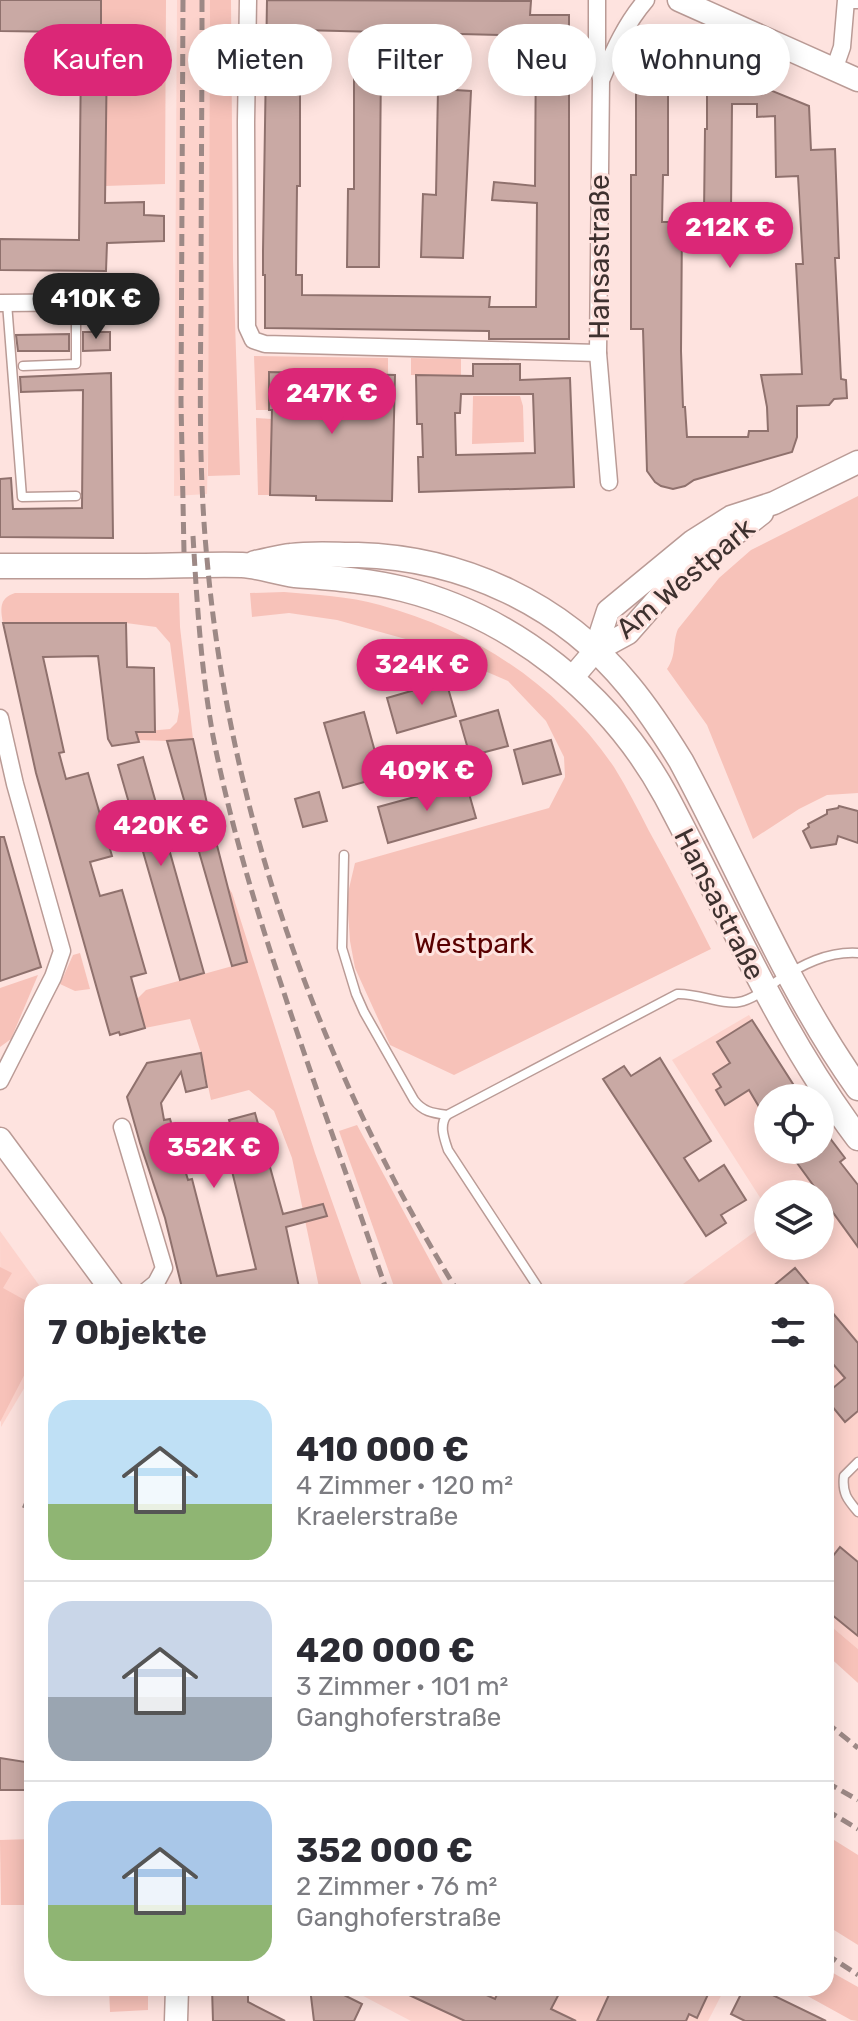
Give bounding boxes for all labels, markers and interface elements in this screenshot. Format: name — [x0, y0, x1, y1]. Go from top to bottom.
chip: Kaufen — [24, 24, 172, 96]
chip: Mieten — [188, 24, 332, 96]
chip: Filter — [348, 24, 472, 96]
chip: Neu — [488, 24, 596, 96]
chip: Wohnung — [612, 24, 790, 96]
street label: Hansastraße — [583, 174, 616, 340]
pin: 212K € — [665, 202, 795, 270]
text: 212K € — [685, 212, 775, 243]
pin: 410K € — [31, 273, 161, 341]
text: 410K € — [51, 283, 141, 314]
pin: 247K € — [267, 368, 397, 436]
text: 247K € — [286, 378, 378, 409]
street label: Am Westpark — [610, 511, 761, 646]
pin: 324K € — [357, 639, 487, 707]
text: 324K € — [375, 649, 469, 680]
pin: 409K € — [362, 745, 492, 813]
text: 409K € — [379, 755, 475, 786]
pin: 420K € — [96, 800, 226, 868]
text: 420K € — [113, 810, 209, 841]
street label: Hansastraße — [667, 823, 772, 985]
park label: Westpark — [414, 927, 535, 960]
map controls — [754, 1084, 834, 1260]
button: locate — [754, 1084, 834, 1164]
pin: 352K € — [149, 1122, 279, 1190]
text: 352K € — [167, 1132, 261, 1163]
button: layers — [754, 1180, 834, 1260]
icon: filters — [766, 1310, 810, 1354]
text: 7 Objekte — [48, 1312, 207, 1353]
text: 410 000 € — [296, 1429, 469, 1470]
icon: home — [112, 1432, 208, 1528]
text: 4 Zimmer · 120 m² — [296, 1470, 513, 1501]
text: Kraelerstraße — [296, 1501, 458, 1532]
text: 420 000 € — [296, 1630, 475, 1671]
icon: home — [112, 1633, 208, 1729]
text: 3 Zimmer · 101 m² — [296, 1671, 508, 1702]
text: Ganghoferstraße — [296, 1702, 501, 1733]
text: 352 000 € — [296, 1830, 473, 1871]
icon: home — [112, 1833, 208, 1929]
text: 2 Zimmer · 76 m² — [296, 1871, 497, 1902]
text: Ganghoferstraße — [296, 1902, 501, 1933]

